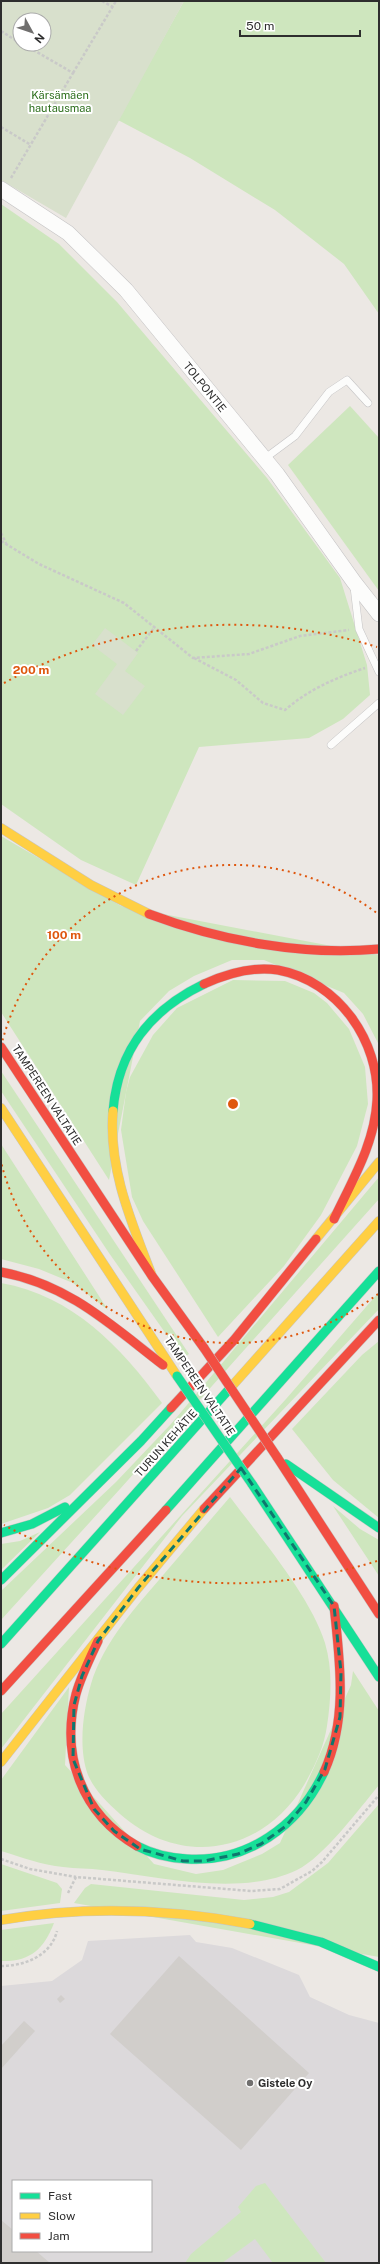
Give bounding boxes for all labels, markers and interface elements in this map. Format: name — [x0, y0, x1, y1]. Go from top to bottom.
north arrow — [12, 12, 52, 52]
scale bar — [240, 12, 360, 38]
text: 50 m — [246, 19, 274, 33]
text: N — [32, 31, 47, 46]
park label: Kärsämäen hautausmaa — [29, 89, 91, 114]
street label: TOLPONTIE — [181, 360, 229, 415]
text: 200 m — [13, 663, 49, 677]
text: 100 m — [47, 928, 81, 942]
street label: TAMPEREEN VALTATIE — [10, 1043, 84, 1148]
centre of rings — [226, 1097, 240, 1111]
street label: TAMPEREEN VALTATIE — [162, 1334, 238, 1438]
street label: TURUN KEHÄTIE — [132, 1406, 199, 1479]
place label: Gistele Oy — [258, 2077, 313, 2089]
marker: Gistele Oy — [245, 2078, 255, 2088]
legend — [12, 2180, 152, 2252]
text: Fast — [48, 2189, 73, 2203]
text: Slow — [48, 2209, 76, 2223]
text: Jam — [48, 2229, 70, 2243]

